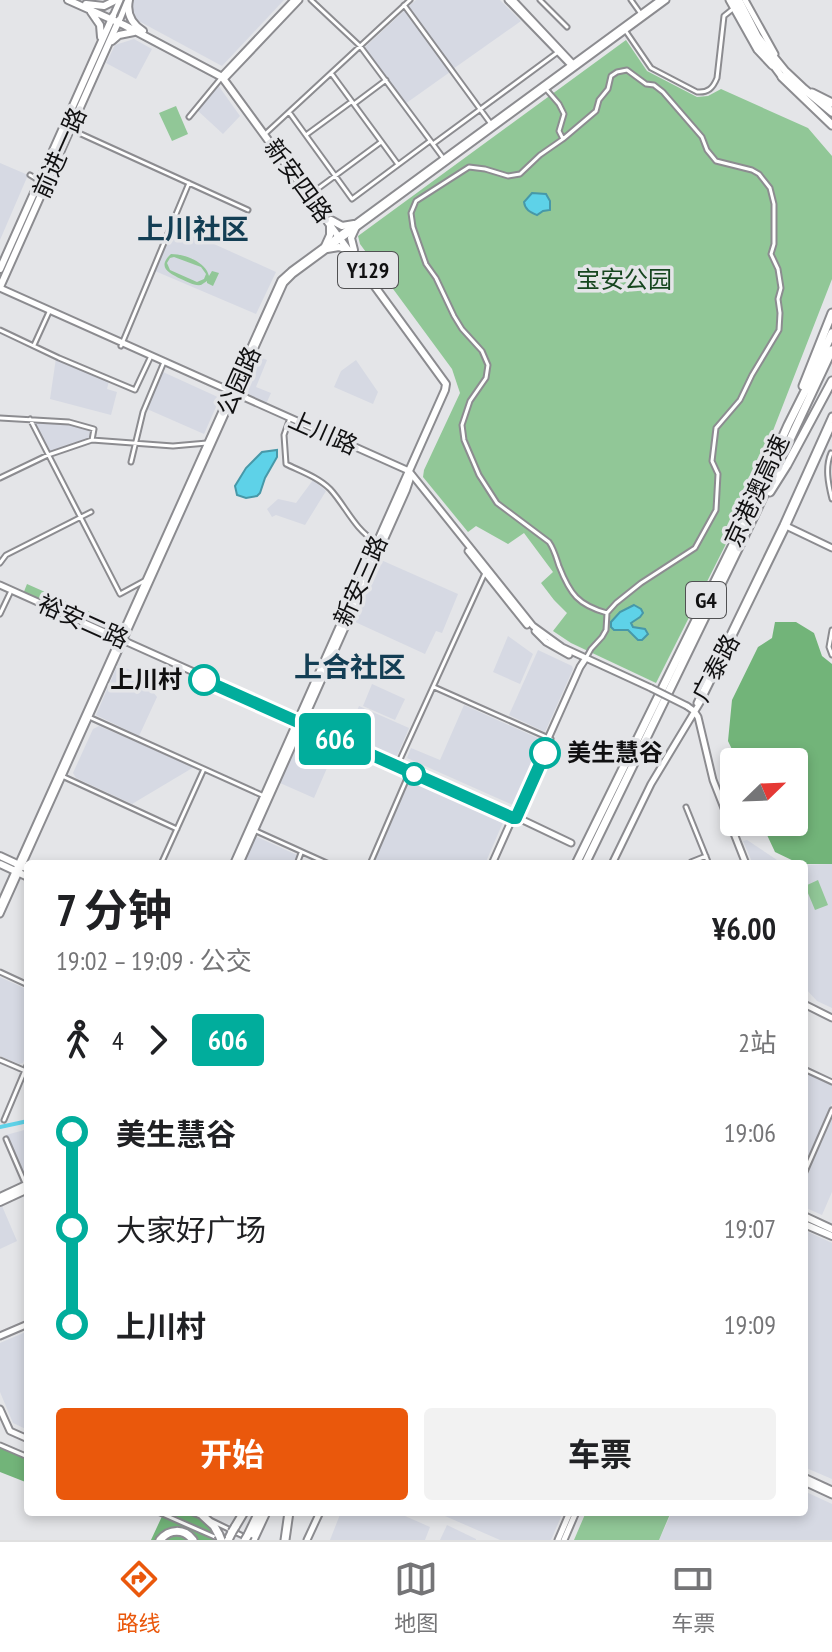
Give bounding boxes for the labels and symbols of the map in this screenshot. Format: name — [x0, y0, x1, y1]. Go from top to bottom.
street label: 前进一路 — [26, 103, 93, 203]
street label: 新安四路 — [258, 133, 339, 229]
district label: 上川社区 — [137, 210, 249, 247]
road number: Y129 — [338, 252, 398, 288]
park label: 宝安公园 — [576, 264, 672, 295]
street label: 公园路 — [210, 342, 267, 420]
street label: 上川路 — [284, 404, 362, 461]
street label: 京港澳高速 — [717, 430, 796, 552]
street label: 新安三路 — [327, 531, 394, 631]
road number: G4 — [686, 582, 726, 618]
street label: 裕安二路 — [33, 588, 133, 655]
street label: 广泰路 — [685, 629, 746, 707]
district label: 上合社区 — [294, 648, 406, 685]
place label: 上川村 — [110, 664, 182, 695]
marker: 上川村 — [189, 665, 219, 695]
line badge: 606 — [289, 713, 381, 765]
place label: 美生慧谷 — [567, 737, 663, 768]
marker: 美生慧谷 — [530, 738, 560, 768]
north arrow — [720, 748, 808, 836]
unlabelled marker — [403, 763, 425, 785]

